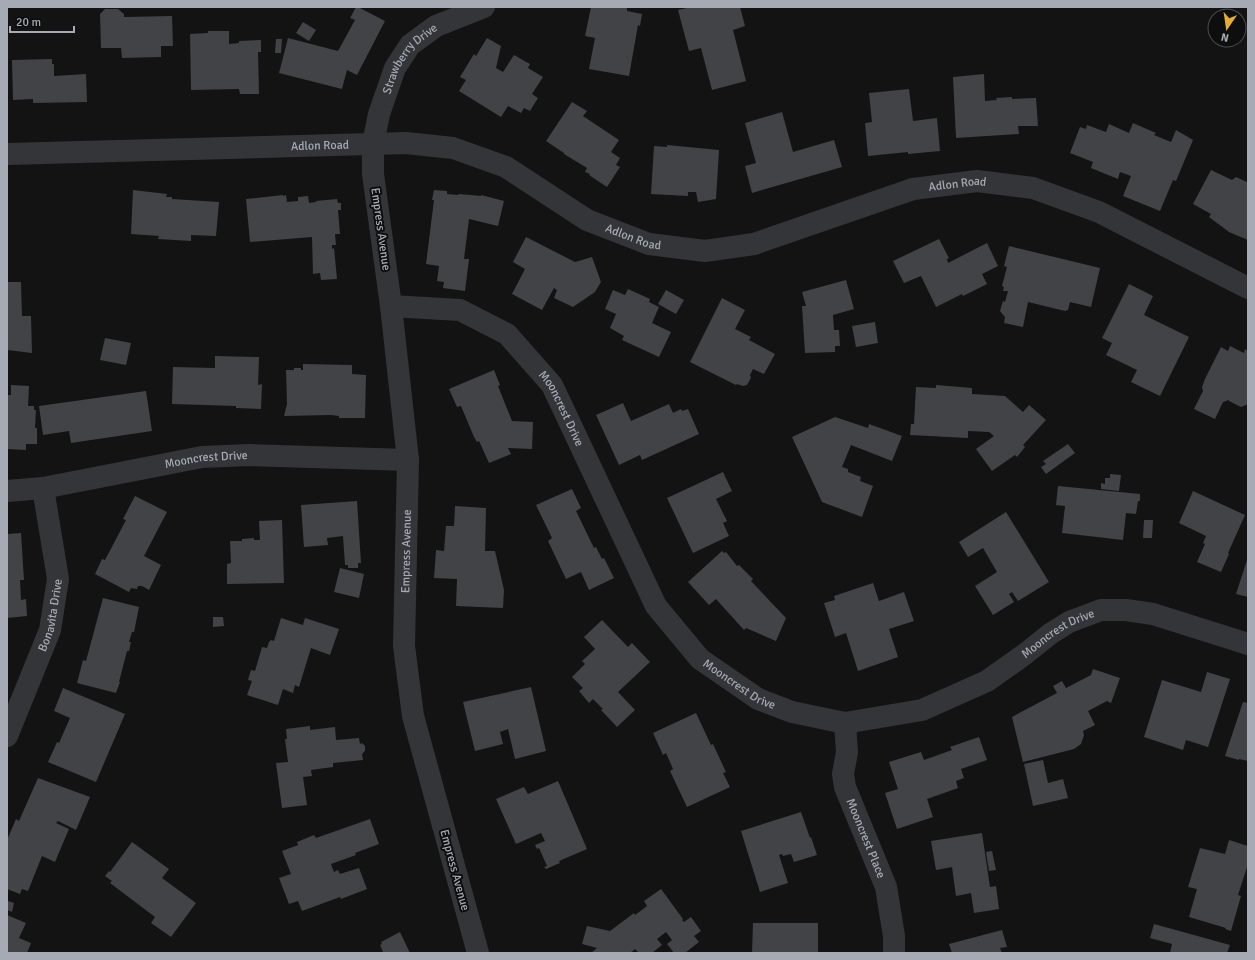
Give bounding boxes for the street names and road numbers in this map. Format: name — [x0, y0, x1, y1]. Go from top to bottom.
street label: Strawberry Drive — [379, 20, 441, 96]
street label: Adlon Road — [291, 138, 349, 154]
street label: Adlon Road — [928, 174, 987, 195]
street label: Empress Avenue — [367, 187, 394, 272]
street label: Adlon Road — [603, 221, 662, 253]
street label: Mooncrest Drive — [535, 368, 587, 449]
street label: Mooncrest Drive — [163, 448, 248, 472]
street label: Empress Avenue — [398, 509, 415, 593]
street label: Bonavita Drive — [35, 578, 66, 654]
street label: Mooncrest Drive — [1019, 606, 1097, 662]
street label: Mooncrest Drive — [700, 656, 778, 713]
street label: Mooncrest Place — [843, 796, 889, 881]
street label: Empress Avenue — [436, 828, 473, 912]

